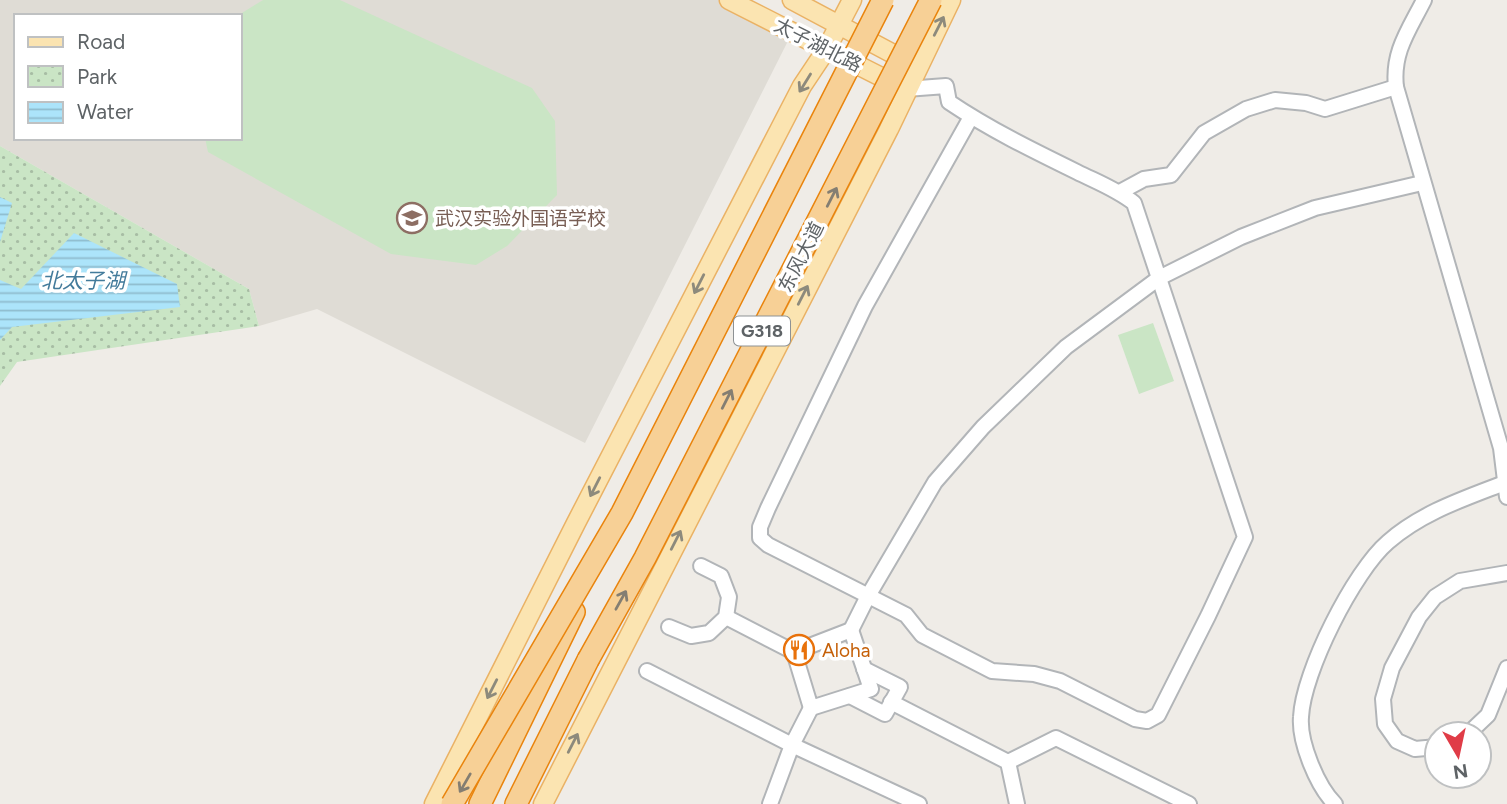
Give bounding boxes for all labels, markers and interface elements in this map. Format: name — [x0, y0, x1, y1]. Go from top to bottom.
street label: 太子湖北路 — [770, 13, 866, 77]
legend — [14, 14, 242, 140]
one-way arrow — [932, 16, 946, 37]
text: Road — [77, 29, 125, 54]
text: Park — [77, 64, 118, 89]
one-way arrow — [797, 73, 812, 92]
text: Water — [77, 99, 133, 124]
one-way arrow — [825, 187, 839, 208]
school or university icon: 武汉实验外国语学校 — [395, 201, 429, 235]
place label: 武汉实验外国语学校 — [435, 207, 606, 230]
street label: 东风大道 — [773, 218, 829, 296]
water label: 北太子湖 — [41, 268, 128, 293]
one-way arrow — [692, 274, 706, 294]
one-way arrow — [797, 285, 811, 305]
road number: G318 — [734, 316, 790, 346]
one-way arrow — [721, 389, 734, 410]
one-way arrow — [587, 476, 601, 496]
one-way arrow — [670, 530, 684, 551]
one-way arrow — [615, 590, 628, 611]
restaurant icon: Aloha — [782, 633, 816, 667]
place label: Aloha — [822, 639, 870, 662]
one-way arrow — [484, 679, 498, 699]
north arrow — [1423, 720, 1493, 790]
one-way arrow — [567, 733, 581, 754]
text: N — [1452, 759, 1470, 784]
one-way arrow — [457, 773, 471, 793]

